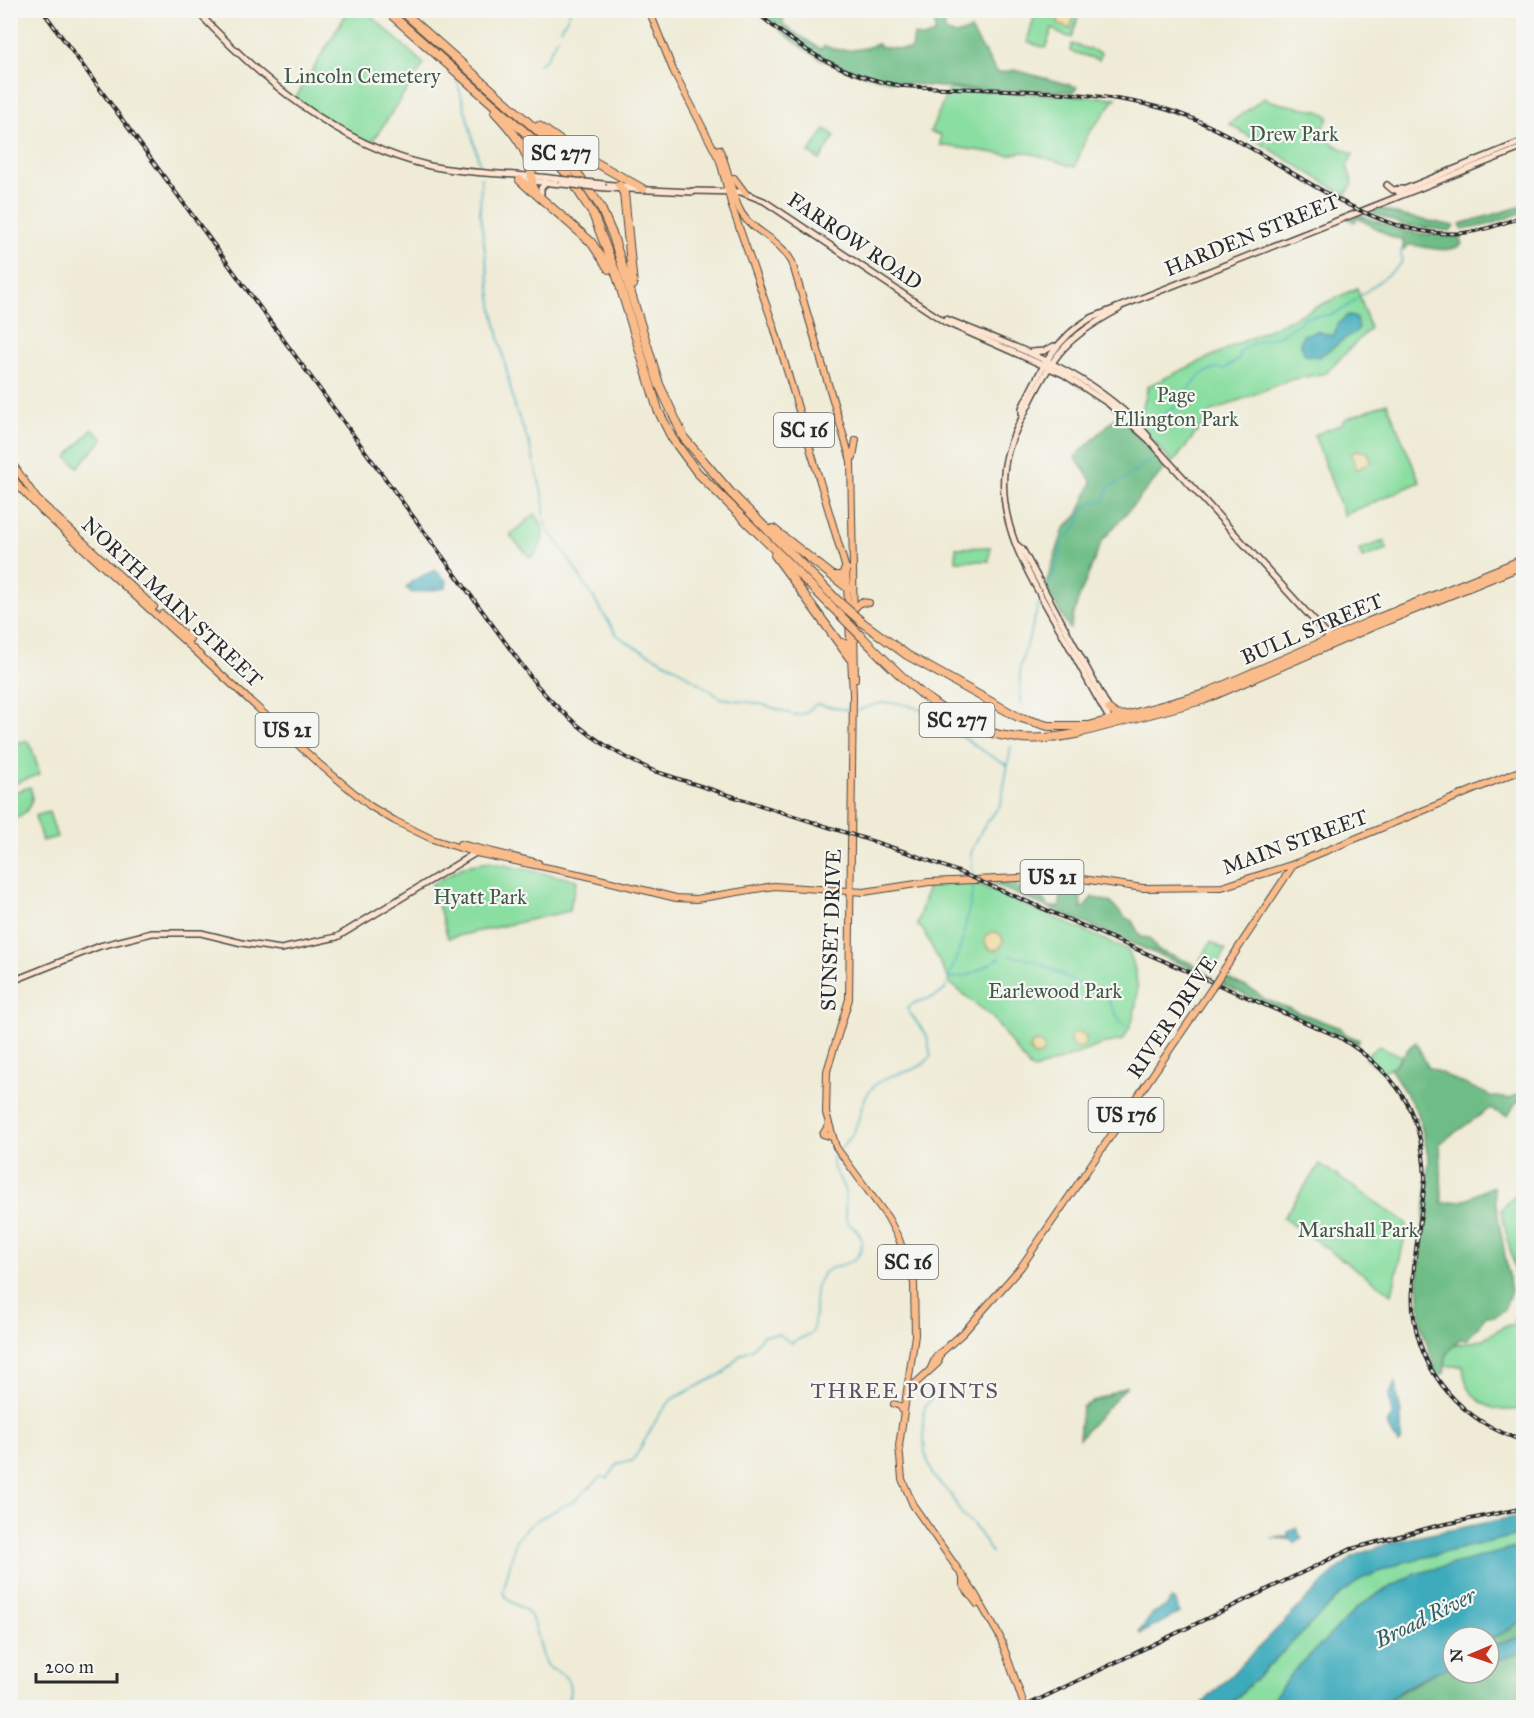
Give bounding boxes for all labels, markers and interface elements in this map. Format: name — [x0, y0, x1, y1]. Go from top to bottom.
park label: Lincoln Cemetery — [283, 63, 442, 89]
park label: Drew Park — [1249, 121, 1339, 147]
road number: SC 277 — [524, 136, 598, 170]
street label: FARROW ROAD — [783, 186, 927, 296]
street label: HARDEN STREET — [1161, 188, 1343, 282]
park label: Page Ellington Park — [1113, 382, 1239, 432]
road number: SC 16 — [774, 413, 834, 447]
street label: NORTH MAIN STREET — [76, 511, 268, 693]
street label: BULL STREET — [1237, 587, 1387, 671]
road number: SC 277 — [920, 703, 994, 737]
road number: US 21 — [256, 713, 318, 747]
street label: MAIN STREET — [1219, 804, 1371, 880]
street label: SUNSET DRIVE — [815, 849, 847, 1011]
road number: US 21 — [1020, 860, 1084, 894]
park label: Hyatt Park — [433, 884, 527, 910]
street label: RIVER DRIVE — [1121, 951, 1223, 1083]
park label: Earlewood Park — [988, 978, 1122, 1004]
road number: US 176 — [1088, 1098, 1164, 1132]
park label: Marshall Park — [1298, 1217, 1418, 1243]
road number: SC 16 — [878, 1245, 938, 1279]
district label: THREE POINTS — [811, 1377, 999, 1404]
water label: Broad River — [1369, 1581, 1482, 1654]
north arrow — [1441, 1625, 1501, 1685]
scale bar — [36, 1646, 117, 1684]
text: N — [1447, 1648, 1466, 1663]
text: 200 m — [45, 1656, 94, 1678]

